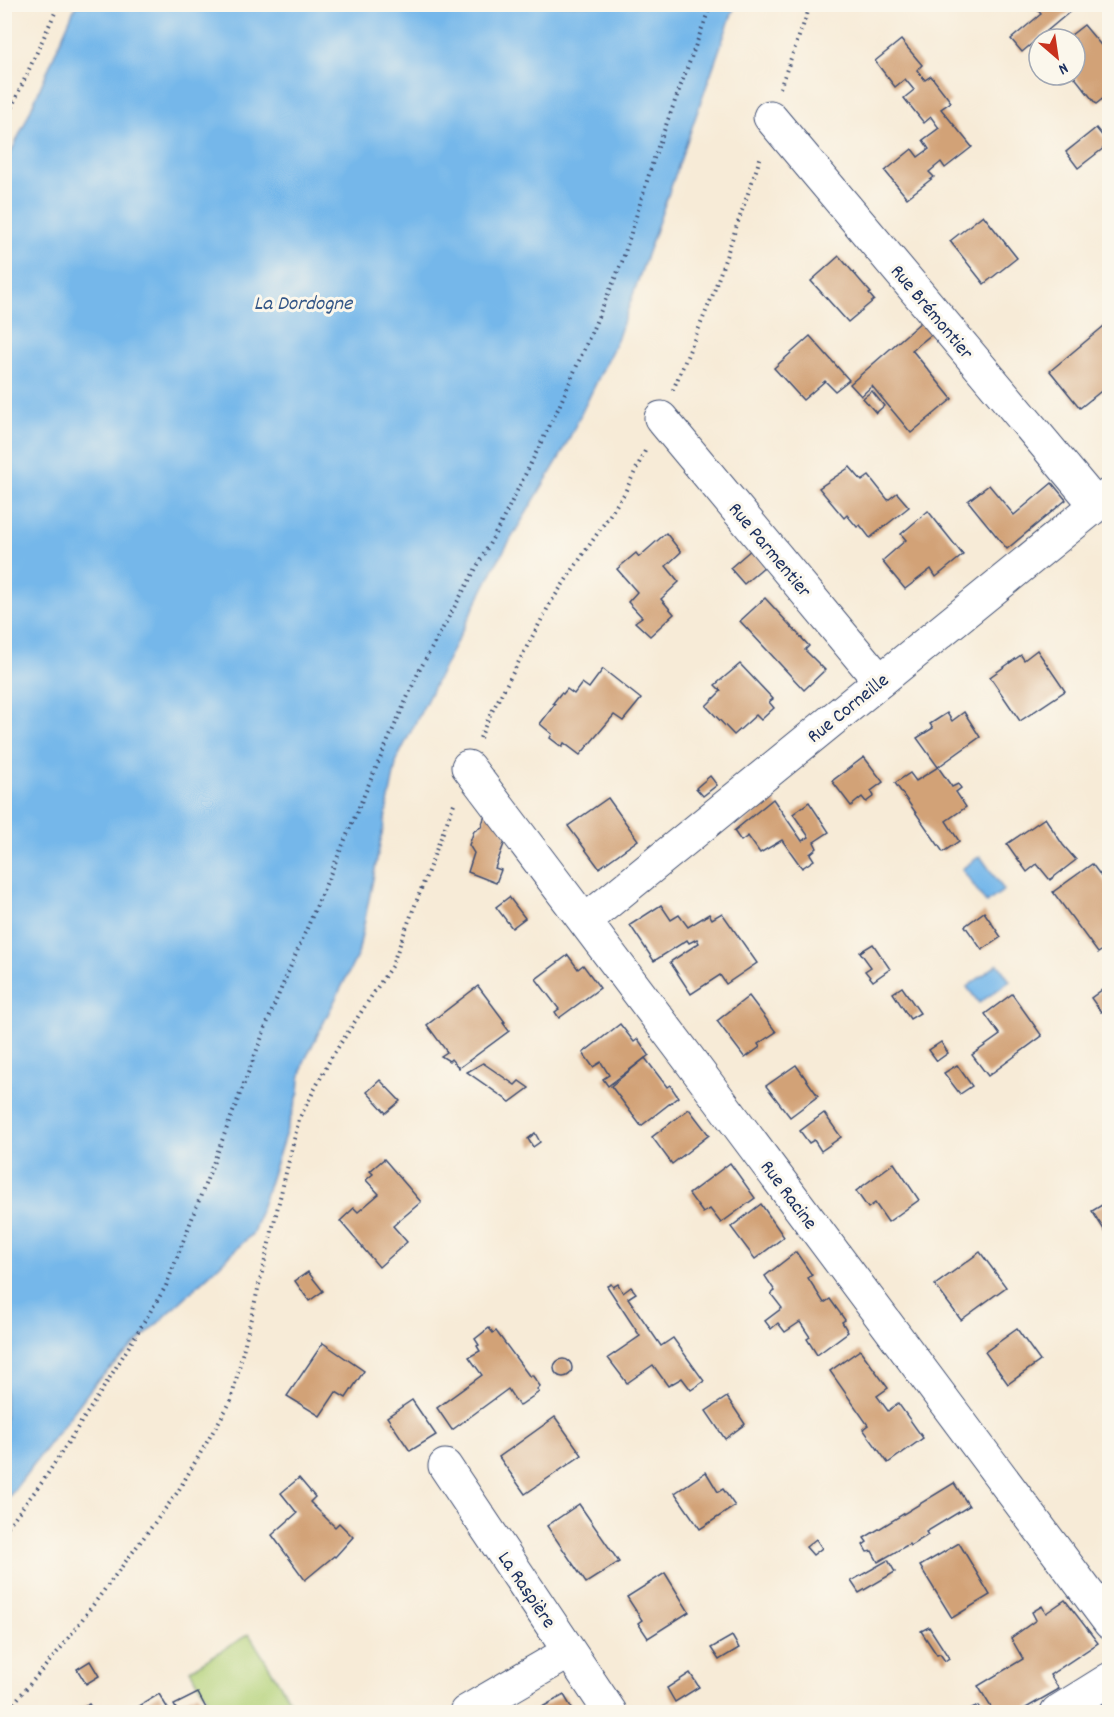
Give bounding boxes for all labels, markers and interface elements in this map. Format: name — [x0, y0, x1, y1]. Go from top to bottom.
north arrow — [1027, 27, 1087, 87]
text: N — [1054, 56, 1072, 80]
street label: Rue Brémontier — [883, 259, 979, 367]
water label: La Dordogne — [254, 290, 354, 320]
street label: Rue Parmentier — [720, 497, 817, 605]
street label: Rue Corneille — [802, 668, 896, 751]
street label: Rue Racine — [752, 1155, 823, 1237]
street label: La Raspière — [489, 1547, 562, 1635]

